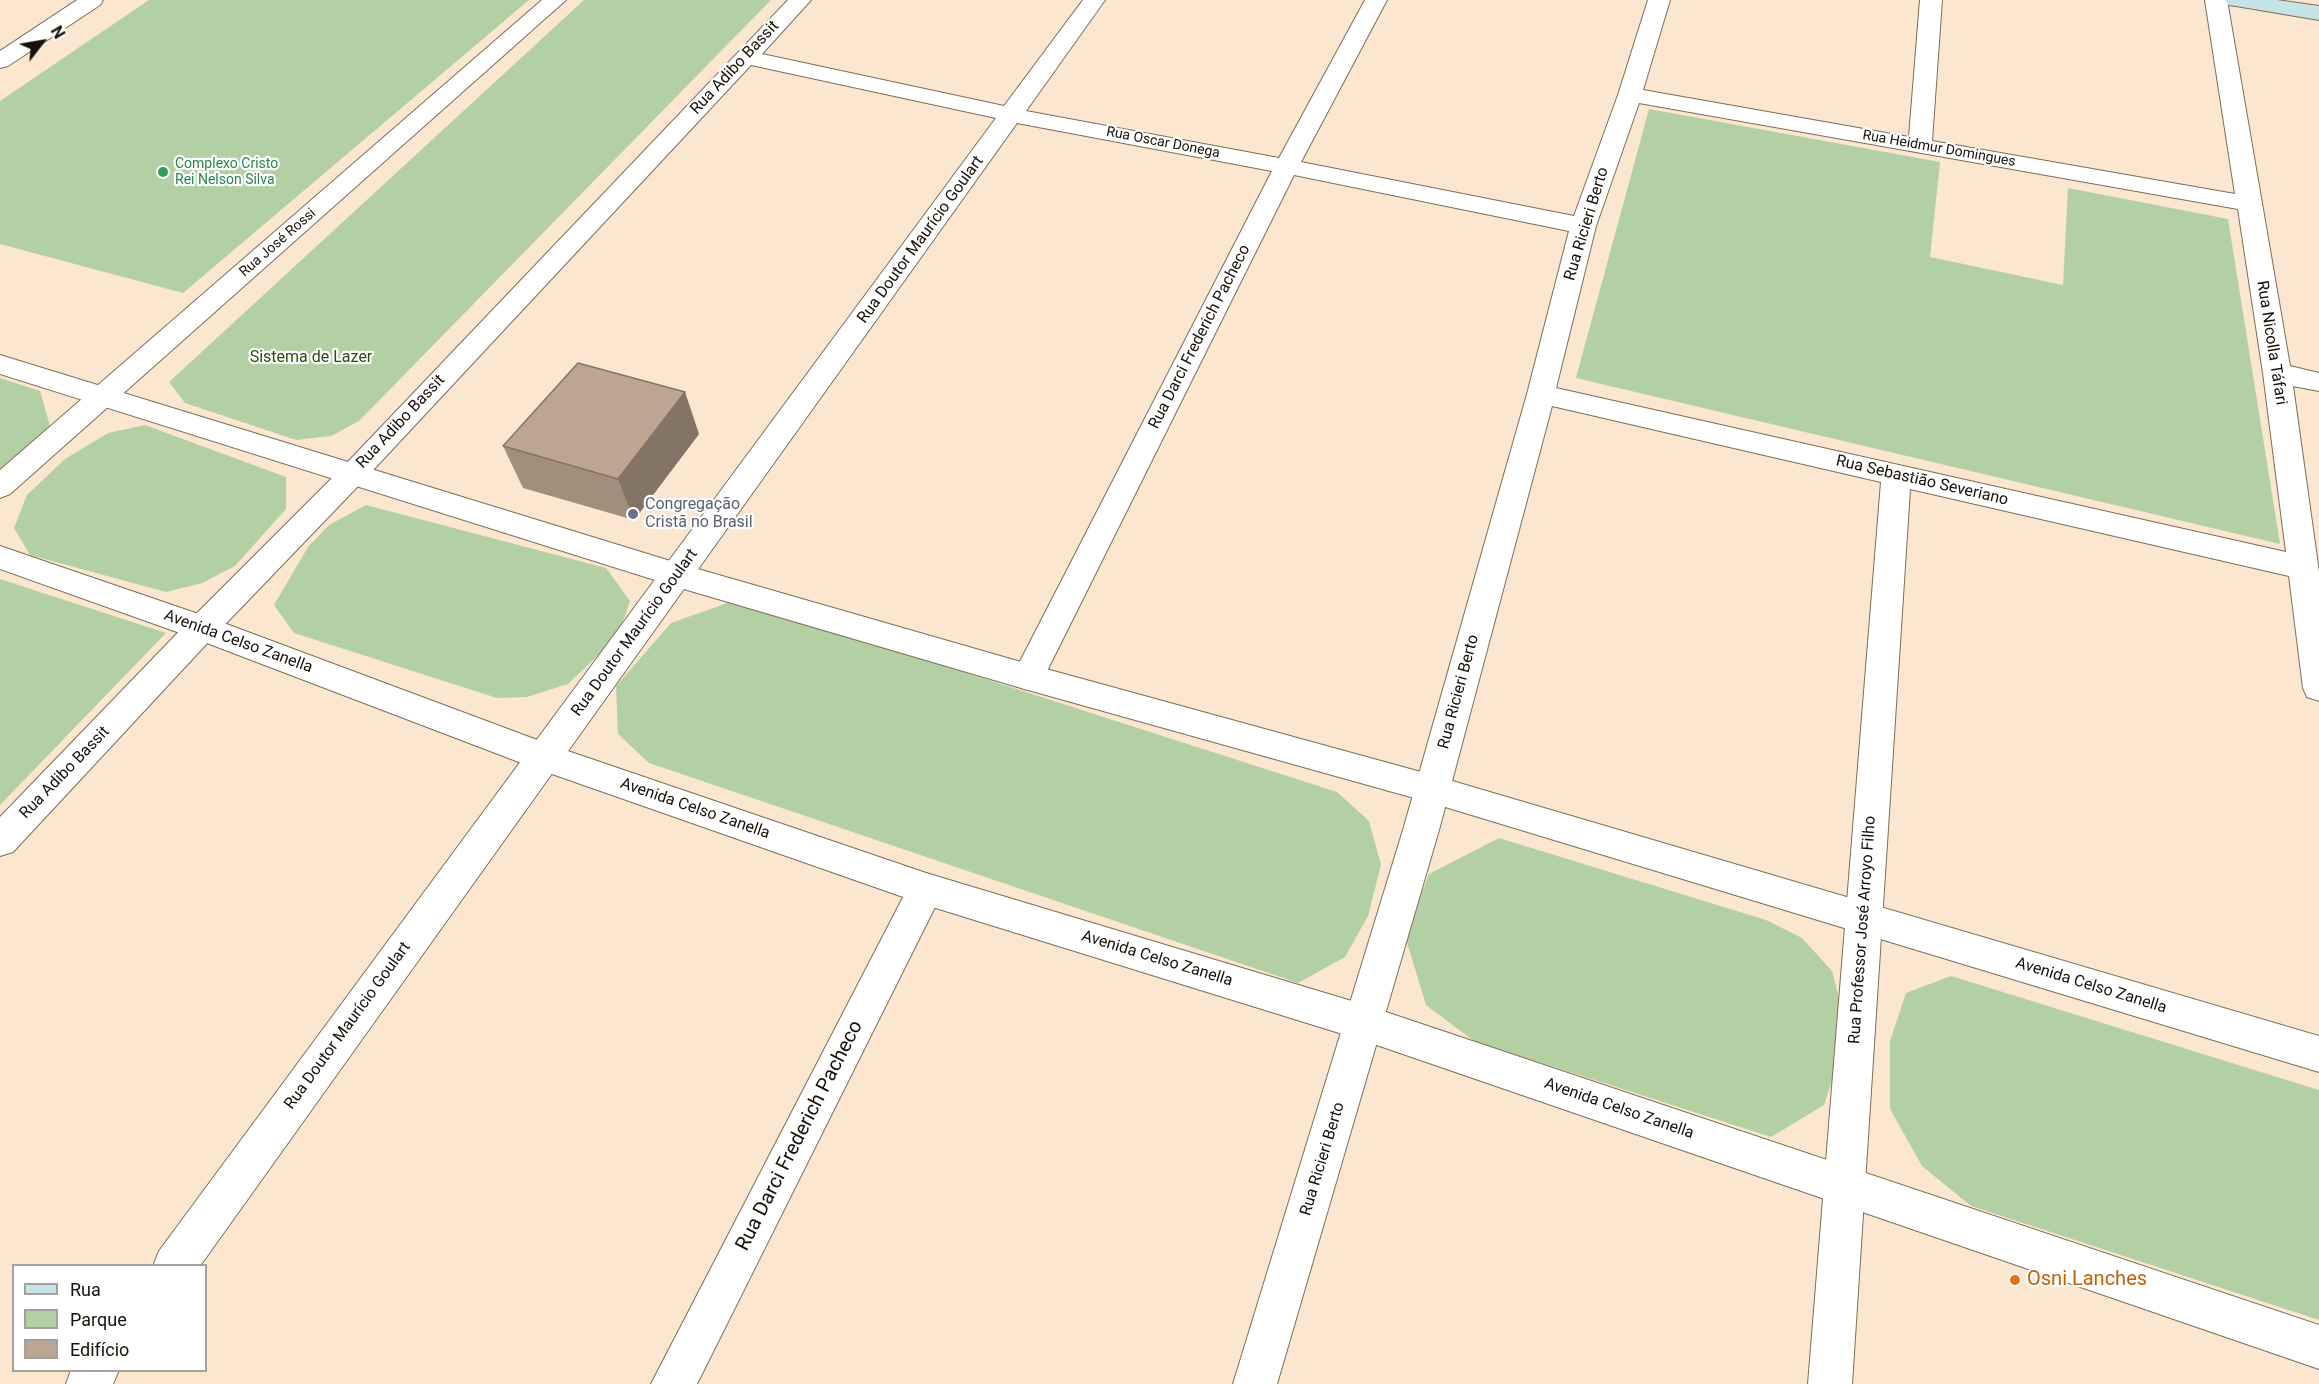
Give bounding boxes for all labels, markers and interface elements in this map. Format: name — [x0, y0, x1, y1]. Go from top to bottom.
north arrow — [12, 12, 72, 72]
street label: Rua Adibo Bassit — [687, 17, 783, 119]
text: N — [47, 23, 69, 42]
street label: Rua Oscar Donega — [1105, 124, 1221, 162]
street label: Rua Heidmur Domingues — [1861, 127, 2017, 171]
street label: Rua Doutor Maurício Goulart — [854, 153, 988, 327]
place label: Complexo Cristo Rei Nelson Silva — [175, 156, 278, 188]
marker: Complexo Cristo Rei Nelson Silva — [156, 165, 170, 179]
street label: Rua Ricieri Berto — [1561, 165, 1613, 283]
street label: Rua José Rossi — [236, 205, 320, 281]
street label: Rua Darci Frederich Pacheco — [1145, 242, 1255, 432]
street label: Rua Nicolla Táfari — [2252, 279, 2290, 407]
park label: Sistema de Lazer — [250, 348, 372, 368]
street label: Rua Adibo Bassit — [353, 371, 449, 473]
street label: Rua Sebastião Severiano — [1834, 452, 2010, 510]
place label: Congregação Cristã no Brasil — [645, 495, 753, 533]
marker: Congregação Cristã no Brasil — [626, 507, 640, 521]
street label: Rua Doutor Maurício Goulart — [568, 546, 702, 720]
street label: Avenida Celso Zanella — [161, 606, 315, 678]
street label: Rua Ricieri Berto — [1435, 633, 1483, 751]
street label: Rua Adibo Bassit — [16, 723, 114, 823]
street label: Avenida Celso Zanella — [618, 774, 772, 844]
street label: Rua Professor José Arroyo Filho — [1845, 815, 1881, 1045]
street label: Avenida Celso Zanella — [1079, 927, 1235, 991]
street label: Rua Doutor Maurício Goulart — [281, 939, 415, 1113]
street label: Avenida Celso Zanella — [2013, 954, 2169, 1018]
street label: Rua Darci Frederich Pacheco — [731, 1017, 869, 1255]
street label: Avenida Celso Zanella — [1542, 1074, 1696, 1144]
street label: Rua Ricieri Berto — [1297, 1100, 1349, 1218]
legend — [12, 1264, 207, 1372]
place label: Osni Lanches — [2027, 1268, 2147, 1292]
marker: Osni Lanches — [2008, 1273, 2022, 1287]
text: Rua — [70, 1279, 101, 1300]
text: Parque — [70, 1309, 127, 1330]
text: Edifício — [70, 1339, 129, 1360]

